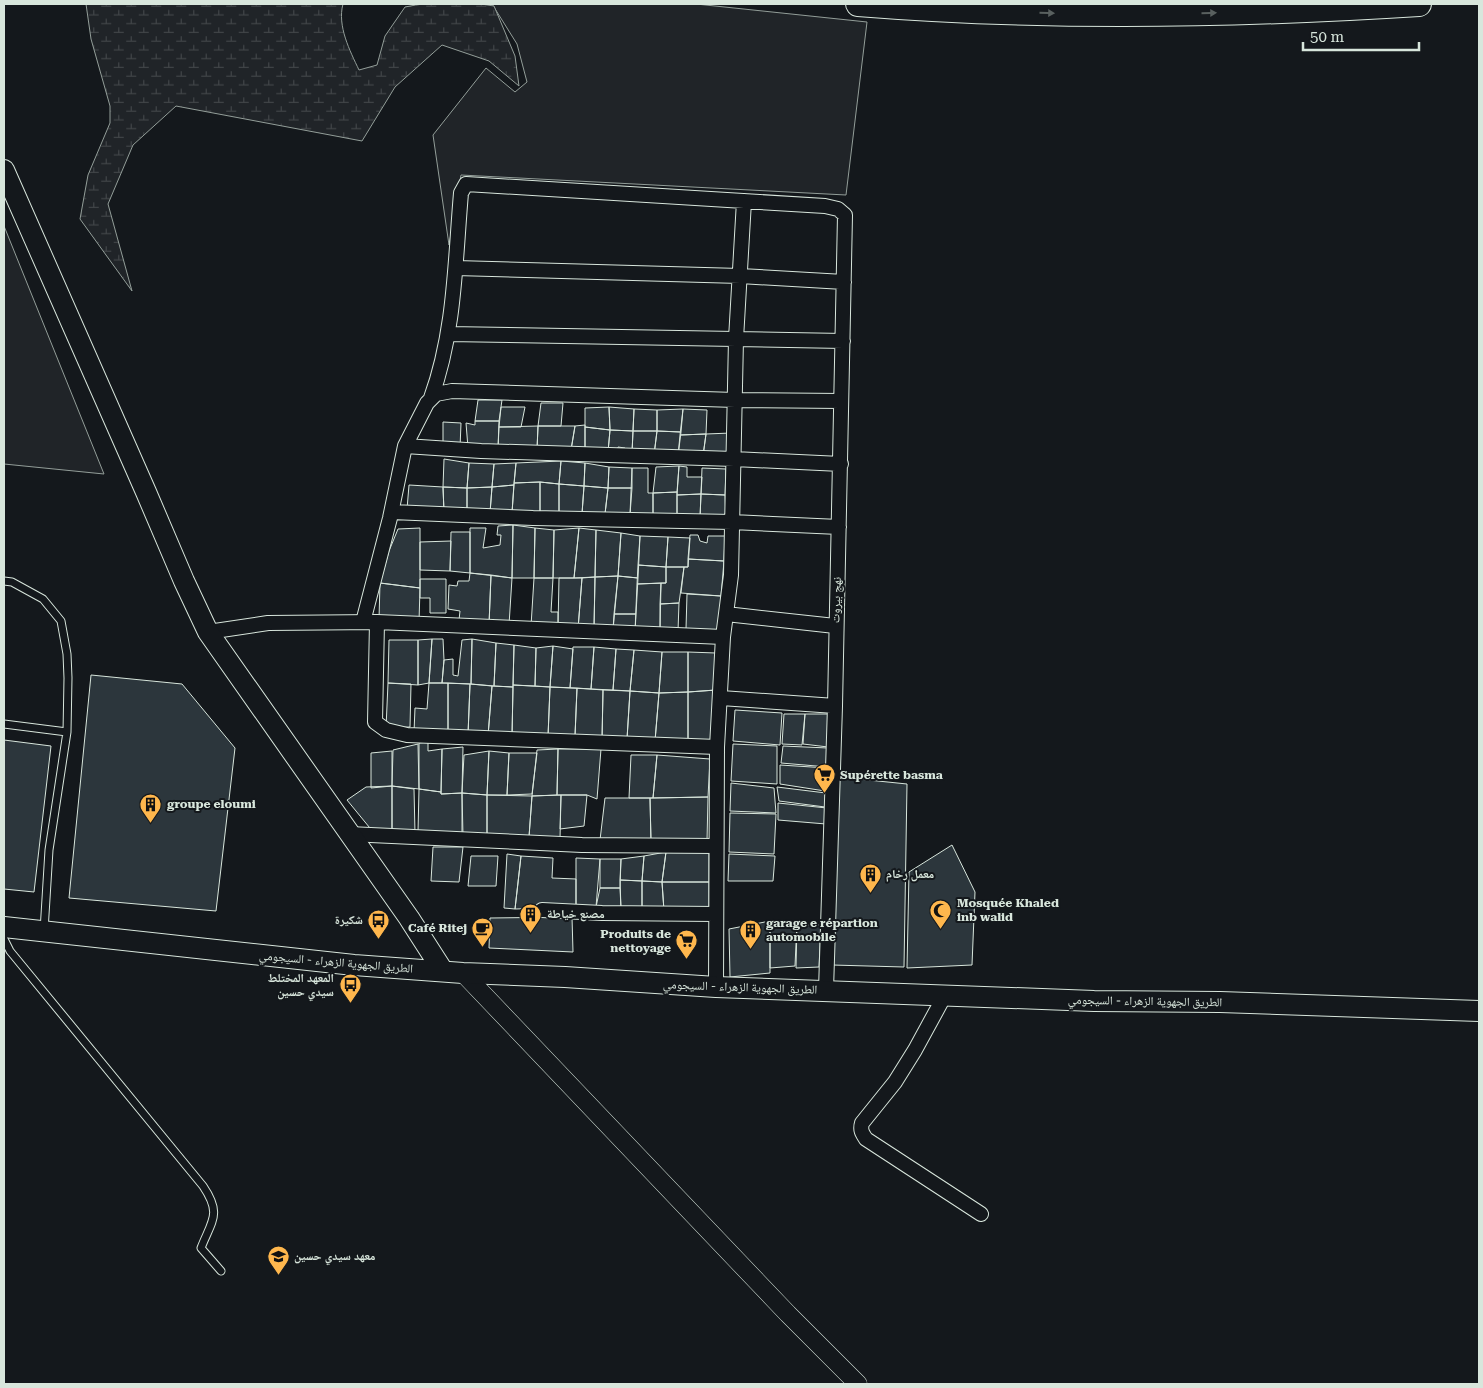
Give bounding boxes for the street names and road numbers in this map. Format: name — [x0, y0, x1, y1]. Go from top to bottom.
street label: نهج بيروت — [828, 577, 844, 623]
street label: الطريق الجهوية الزهراء - السيجومي — [258, 948, 414, 979]
street label: الطريق الجهوية الزهراء - السيجومي — [662, 977, 818, 1000]
street label: الطريق الجهوية الزهراء - السيجومي — [1068, 993, 1222, 1012]

